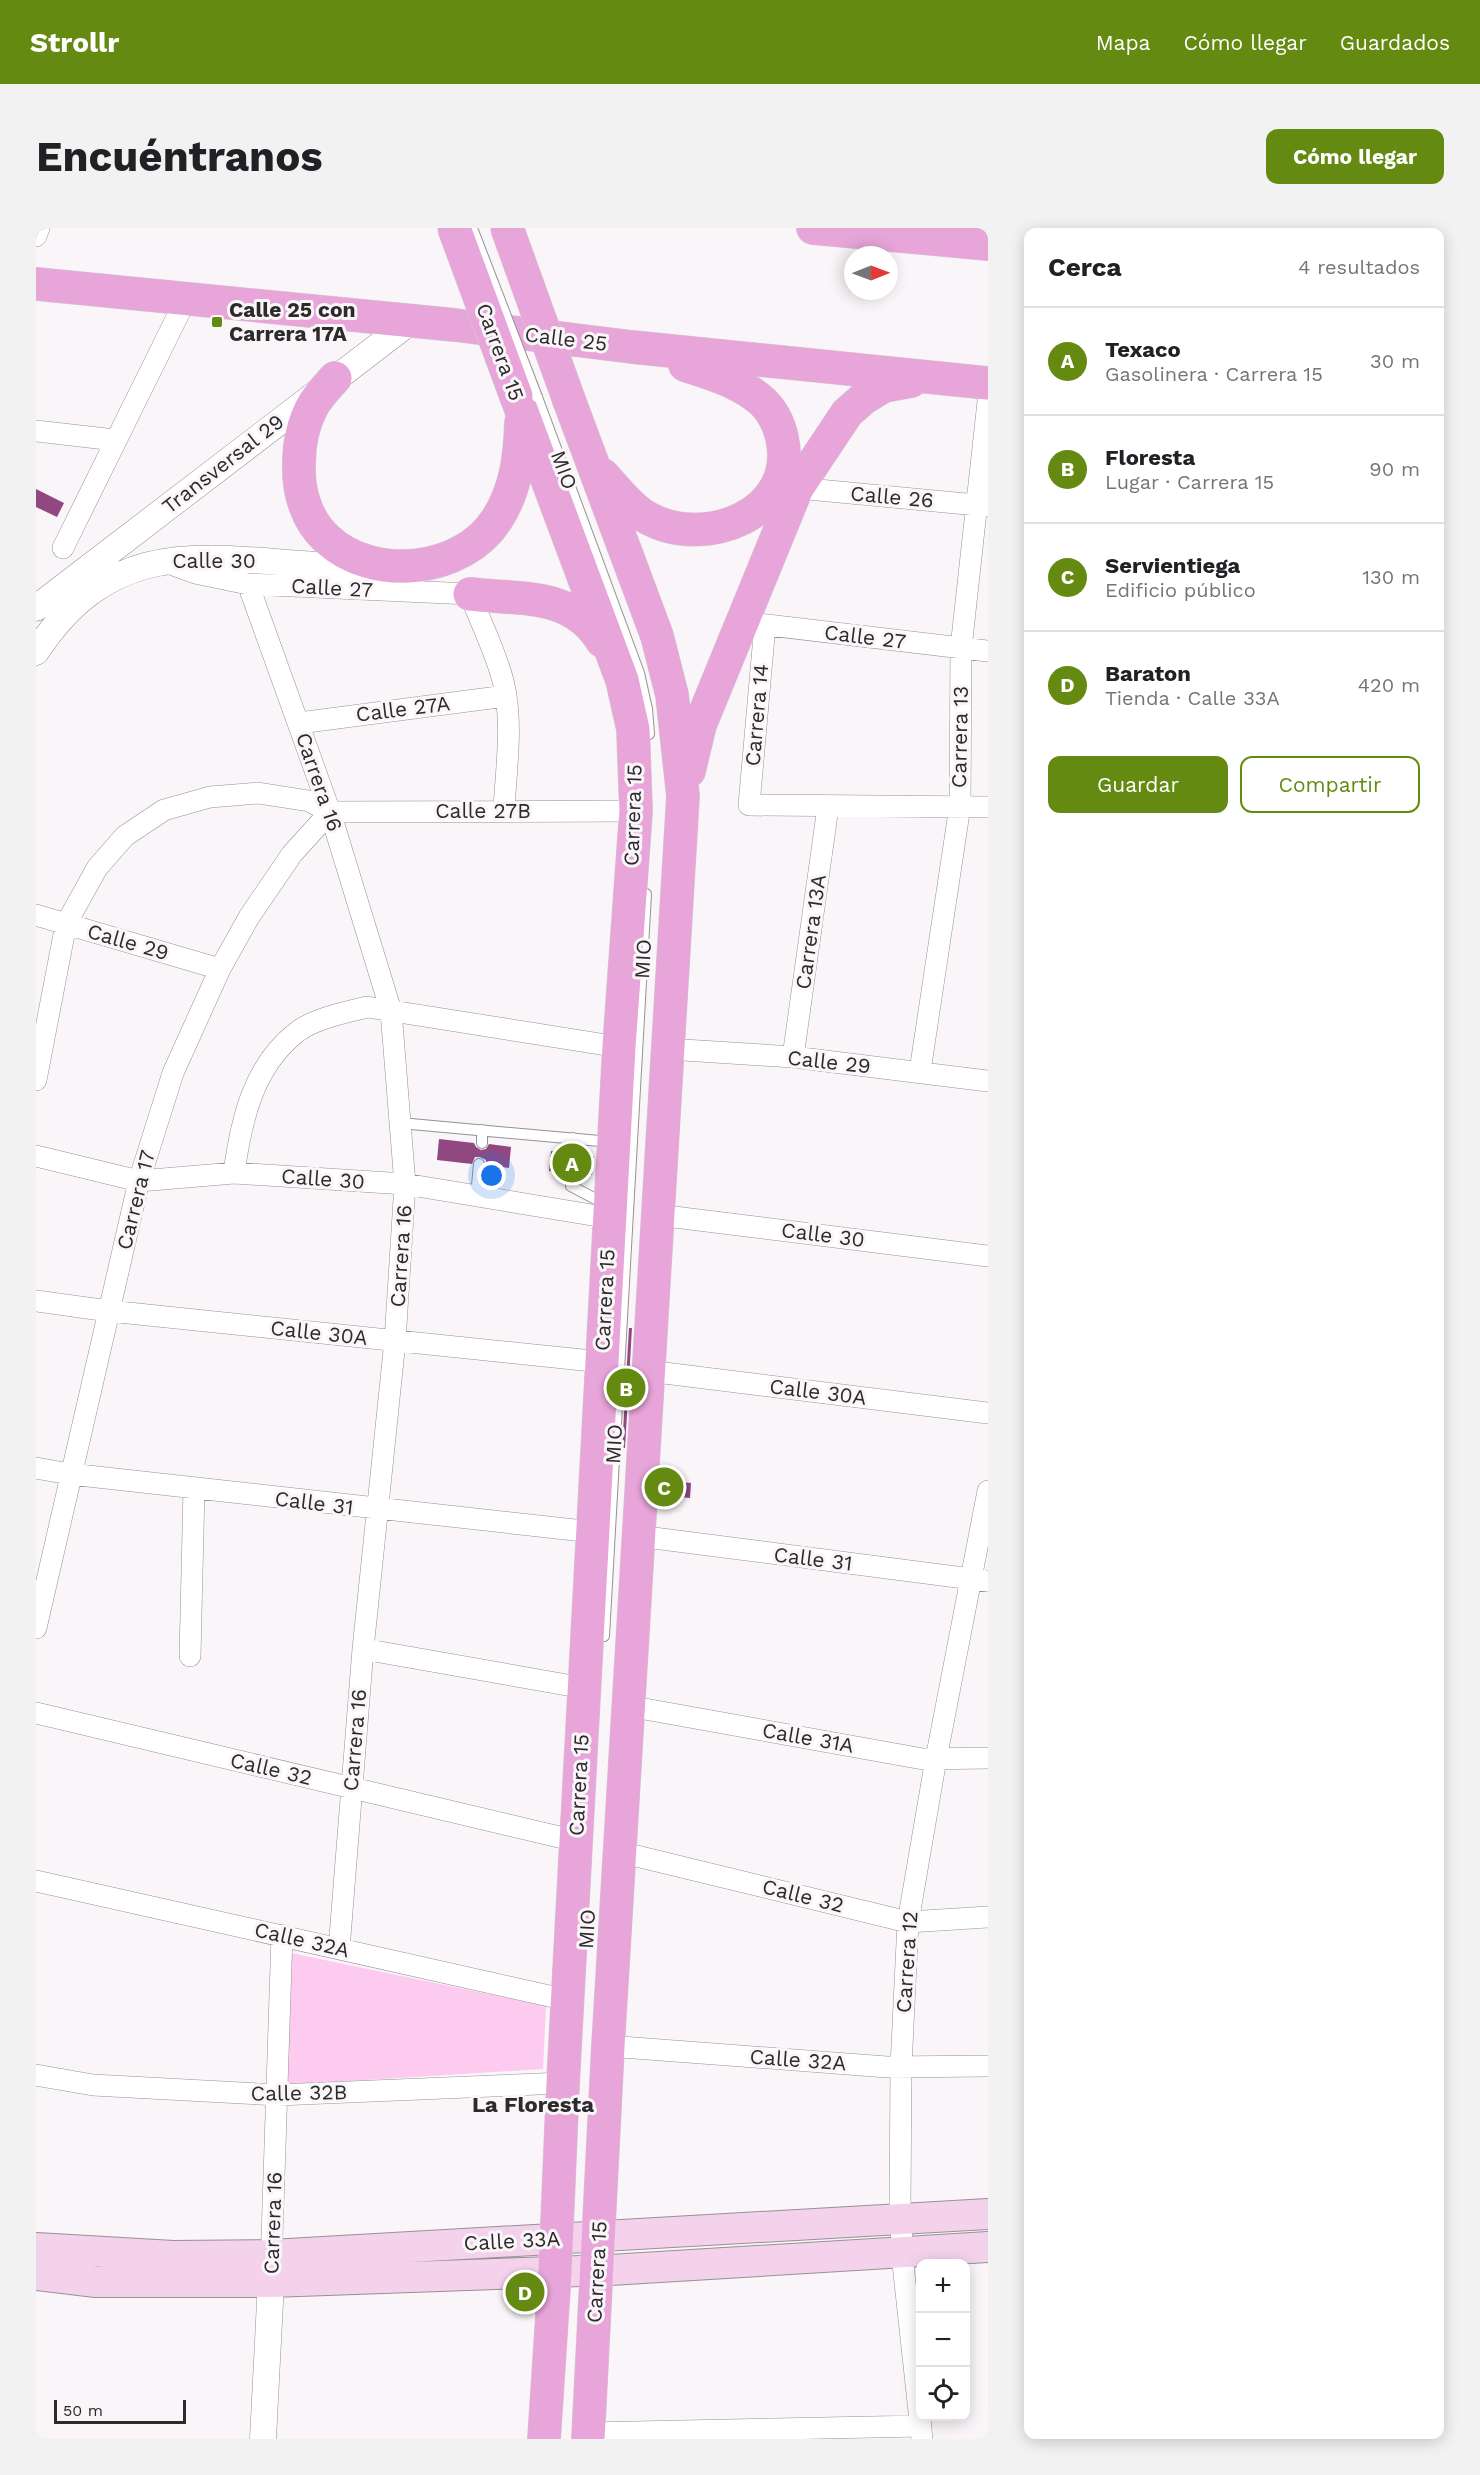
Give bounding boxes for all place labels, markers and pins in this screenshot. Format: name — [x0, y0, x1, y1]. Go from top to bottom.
place label: Calle 25 con Carrera 17A — [229, 297, 356, 346]
marker: Calle 25 con Carrera 17A — [210, 315, 224, 329]
pin: A — [552, 1140, 592, 1186]
pin: B — [606, 1366, 646, 1410]
pin: C — [644, 1464, 684, 1510]
pin: D — [506, 2270, 544, 2314]

